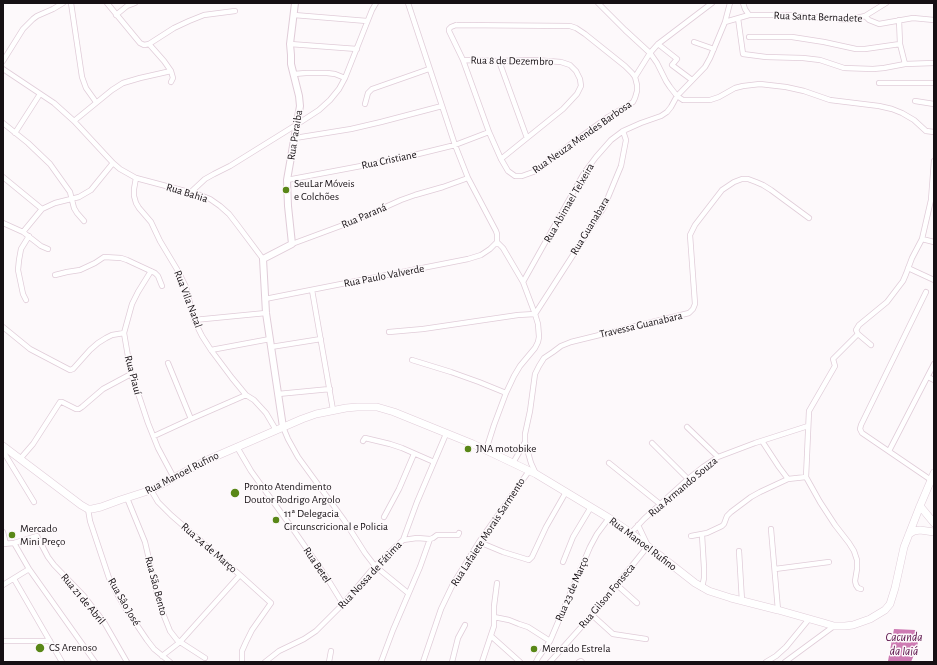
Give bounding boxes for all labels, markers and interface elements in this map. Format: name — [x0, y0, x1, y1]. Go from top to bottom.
street label: Rua Santa Bernadete — [773, 9, 863, 25]
street label: Rua 8 de Dezembro — [470, 54, 554, 68]
street label: Rua Neuza Mendes Barbosa — [530, 98, 634, 176]
street label: Rua Paraiba — [285, 109, 305, 161]
street label: Rua Cristiane — [360, 148, 418, 172]
street label: Rua Abimael Telxeira — [541, 161, 597, 245]
place label: SeuLar Móveis e Colchões — [294, 177, 355, 203]
street label: Rua Bahia — [165, 180, 209, 206]
marker: SeuLar Móveis e Colchões — [281, 185, 291, 195]
street label: Rua Guanabara — [568, 195, 612, 257]
street label: Rua Paraná — [339, 201, 389, 231]
street label: Rua Paulo Valverde — [343, 262, 425, 290]
street label: Rua Vila Natal — [171, 268, 205, 330]
street label: Travessa Guanabara — [598, 309, 684, 341]
street label: Rua Piauí — [121, 354, 145, 396]
place label: JNA motobike — [476, 442, 536, 456]
marker: JNA motobike — [463, 444, 473, 454]
street label: Rua Manoel Rufino — [143, 449, 221, 497]
street label: Rua Armando Souza — [646, 454, 720, 520]
street label: Rua Lafaiete Morais Sarmento — [448, 475, 528, 589]
place label: Pronto Atendimento Doutor Rodrigo Argolo — [244, 480, 340, 506]
marker: Pronto Atendimento Doutor Rodrigo Argolo — [229, 487, 241, 499]
place label: 11ª Delegacia Circunscricional e Policia — [284, 507, 388, 533]
street label: Rua Manoel Rufino — [607, 514, 679, 574]
marker: 11ª Delegacia Circunscricional e Policia — [271, 515, 281, 525]
street label: Rua 24 de Março — [178, 520, 240, 576]
place label: Mercado Mini Preço — [20, 522, 65, 548]
marker: Mercado Mini Preço — [7, 530, 17, 540]
street label: Rua Nossa de Fátima — [335, 538, 405, 612]
street label: Rua Betel — [300, 545, 334, 585]
street label: Rua São Bento — [142, 555, 170, 617]
street label: Rua 23 de Março — [552, 555, 592, 623]
street label: Rua Gilson Fonseca — [576, 561, 638, 631]
street label: Rua 21 de Abril — [58, 571, 108, 627]
street label: Rua Sâo José — [105, 576, 143, 628]
water label: Cacunda da Iaiá — [886, 630, 922, 658]
place label: CS Arenoso — [49, 641, 97, 655]
marker: CS Arenoso — [34, 642, 46, 654]
place label: Mercado Estrela — [542, 642, 610, 656]
marker: Mercado Estrela — [529, 644, 539, 654]

